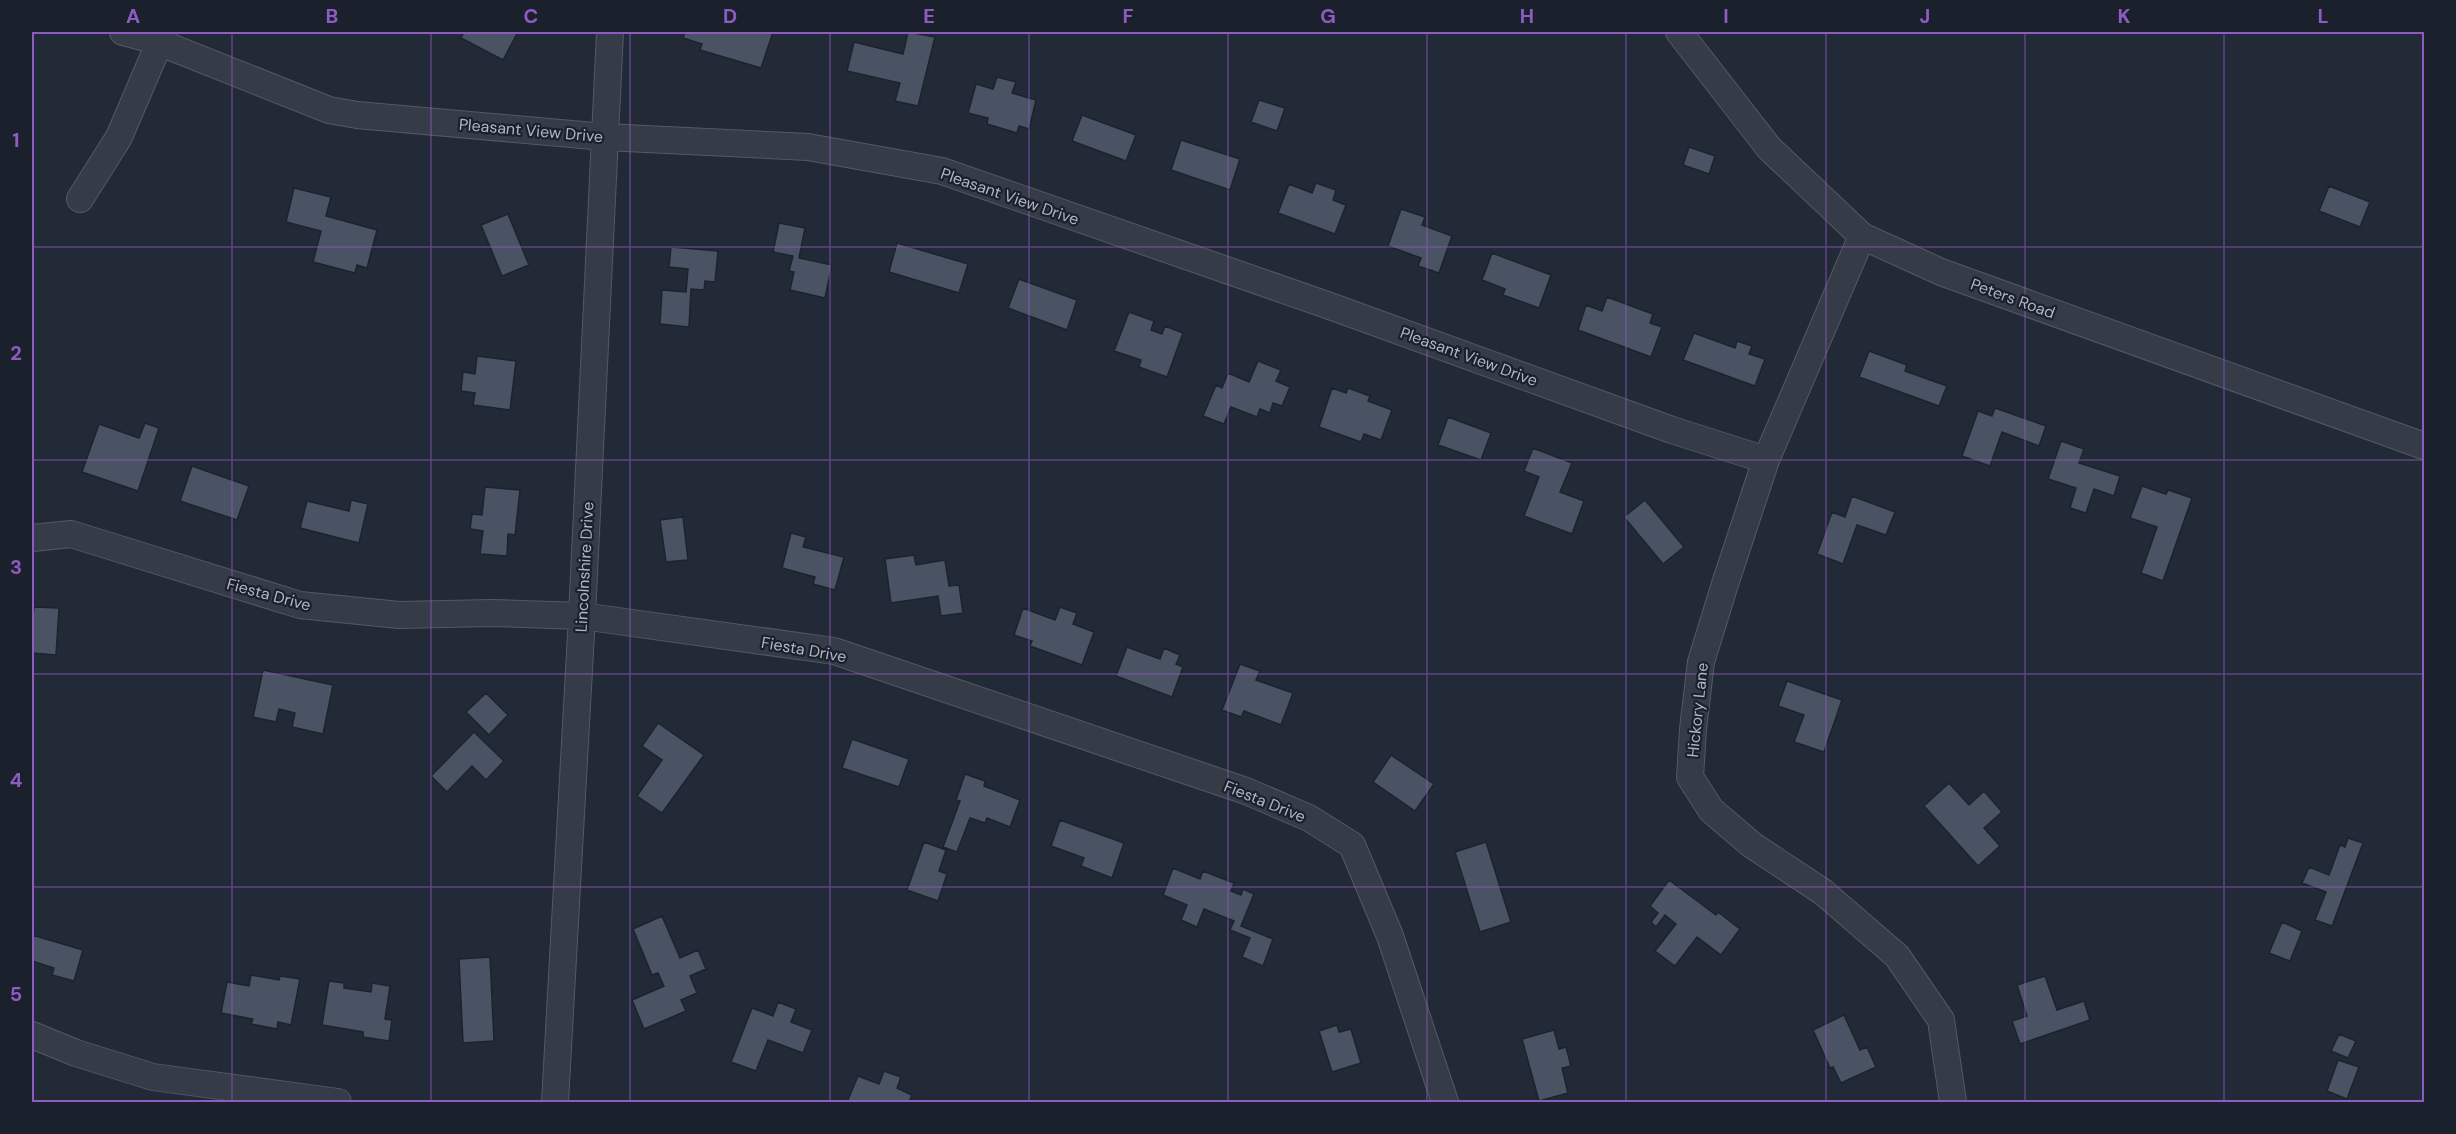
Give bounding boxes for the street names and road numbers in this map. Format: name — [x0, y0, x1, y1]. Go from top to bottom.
street label: Pleasant View Drive — [458, 114, 604, 147]
street label: Pleasant View Drive — [938, 163, 1082, 230]
street label: Peters Road — [1968, 274, 2058, 323]
street label: Pleasant View Drive — [1397, 322, 1540, 391]
street label: Lincolnshire Drive — [571, 501, 598, 633]
street label: Fiesta Drive — [224, 573, 313, 616]
street label: Fiesta Drive — [760, 632, 848, 667]
street label: Hickory Lane — [1682, 662, 1713, 759]
street label: Fiesta Drive — [1221, 776, 1309, 827]

